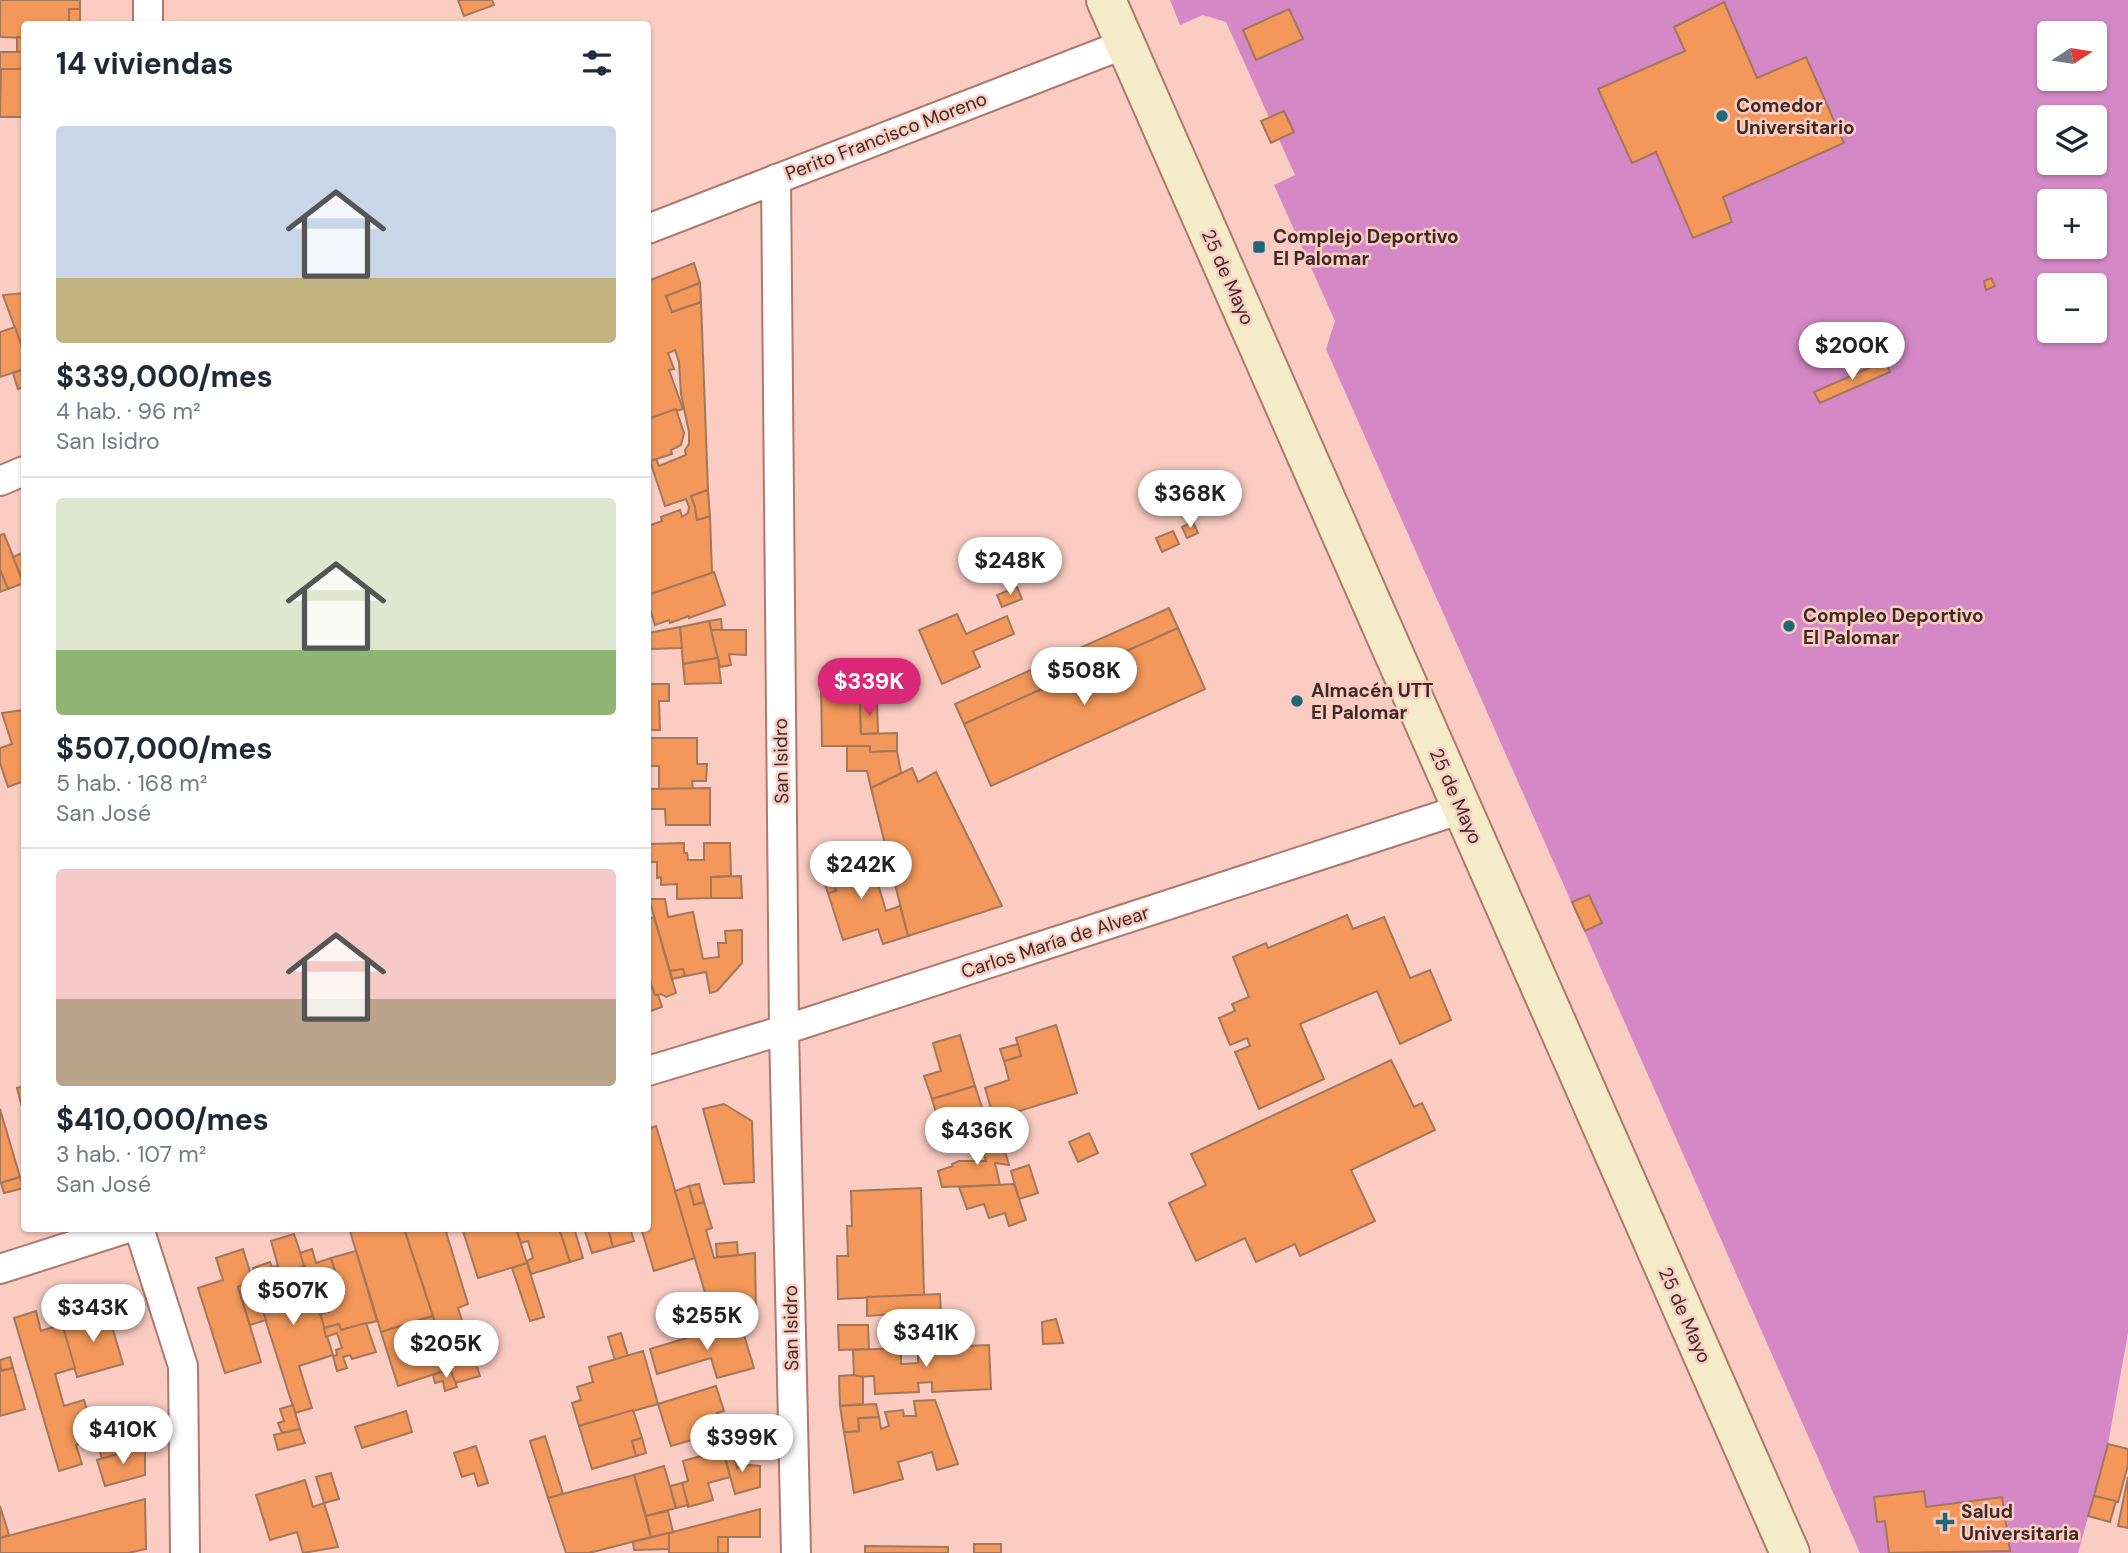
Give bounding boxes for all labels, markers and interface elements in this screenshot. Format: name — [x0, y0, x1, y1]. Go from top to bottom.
north arrow — [2037, 21, 2107, 91]
map controls — [2037, 21, 2107, 343]
text: 14 viviendas — [56, 44, 234, 83]
icon: filters — [578, 44, 616, 82]
street label: Perito Francisco Moreno — [782, 86, 990, 186]
place label: Comedor Universitario — [1736, 93, 1855, 140]
button: layers — [2037, 105, 2107, 175]
marker: Comedor Universitario — [1714, 108, 1730, 124]
icon: home — [273, 171, 399, 297]
button: + — [2037, 189, 2107, 259]
place label: Complejo Deportivo El Palomar — [1273, 224, 1459, 271]
street label: 25 de Mayo — [1196, 225, 1260, 329]
marker: Complejo Deportivo El Palomar — [1251, 239, 1267, 255]
button: − — [2037, 273, 2107, 343]
pin: $200K — [1803, 322, 1901, 382]
text: $200K — [1815, 330, 1889, 360]
text: $339,000/mes — [56, 357, 273, 396]
text: 4 hab. · 96 m² — [56, 396, 201, 426]
text: San Isidro — [56, 426, 160, 456]
pin: $368K — [1141, 470, 1239, 530]
text: $368K — [1154, 478, 1226, 508]
pin: $248K — [961, 538, 1059, 597]
icon: home — [273, 543, 399, 669]
text: $248K — [974, 545, 1046, 575]
place label: Compleo Deportivo El Palomar — [1803, 603, 1984, 650]
marker: Compleo Deportivo El Palomar — [1781, 618, 1797, 634]
pin: $508K — [1035, 648, 1133, 707]
text: $508K — [1047, 655, 1121, 685]
pin: $339K — [820, 658, 918, 718]
text: $339K — [834, 666, 904, 696]
place label: Almacén UTT El Palomar — [1311, 678, 1433, 725]
marker: Almacén UTT El Palomar — [1289, 693, 1305, 709]
street label: San Isidro — [768, 718, 794, 804]
text: $507,000/mes — [56, 729, 272, 768]
street label: 25 de Mayo — [1424, 744, 1488, 848]
text: 5 hab. · 168 m² — [56, 768, 207, 798]
text: San José — [56, 798, 151, 828]
pin: $242K — [812, 842, 910, 901]
text: $242K — [826, 849, 896, 879]
street label: Carlos María de Alvear — [958, 900, 1152, 984]
icon: home — [273, 914, 399, 1040]
text: $410,000/mes — [56, 1100, 269, 1139]
pin: $436K — [928, 1108, 1026, 1167]
text: $436K — [941, 1115, 1013, 1145]
text: 3 hab. · 107 m² — [56, 1139, 206, 1169]
text: San José — [56, 1169, 151, 1199]
street label: 25 de Mayo — [1653, 1263, 1717, 1367]
pin: $507K — [244, 1268, 342, 1327]
text: $507K — [257, 1275, 329, 1305]
pin: $343K — [44, 1284, 142, 1344]
street label: San Isidro — [778, 1285, 804, 1371]
text: $343K — [57, 1292, 129, 1322]
pin: $255K — [658, 1292, 756, 1352]
text: $255K — [672, 1300, 742, 1330]
pin: $341K — [877, 1310, 975, 1369]
text: $341K — [893, 1317, 959, 1347]
pin: $205K — [397, 1320, 495, 1380]
text: $205K — [410, 1328, 482, 1358]
pin: $410K — [74, 1406, 172, 1466]
text: $410K — [89, 1414, 157, 1444]
pin: $399K — [693, 1414, 791, 1474]
text: $399K — [706, 1422, 778, 1452]
place label: Salud Universitaria — [1961, 1499, 2079, 1546]
marker: Salud Universitaria — [1935, 1512, 1955, 1532]

